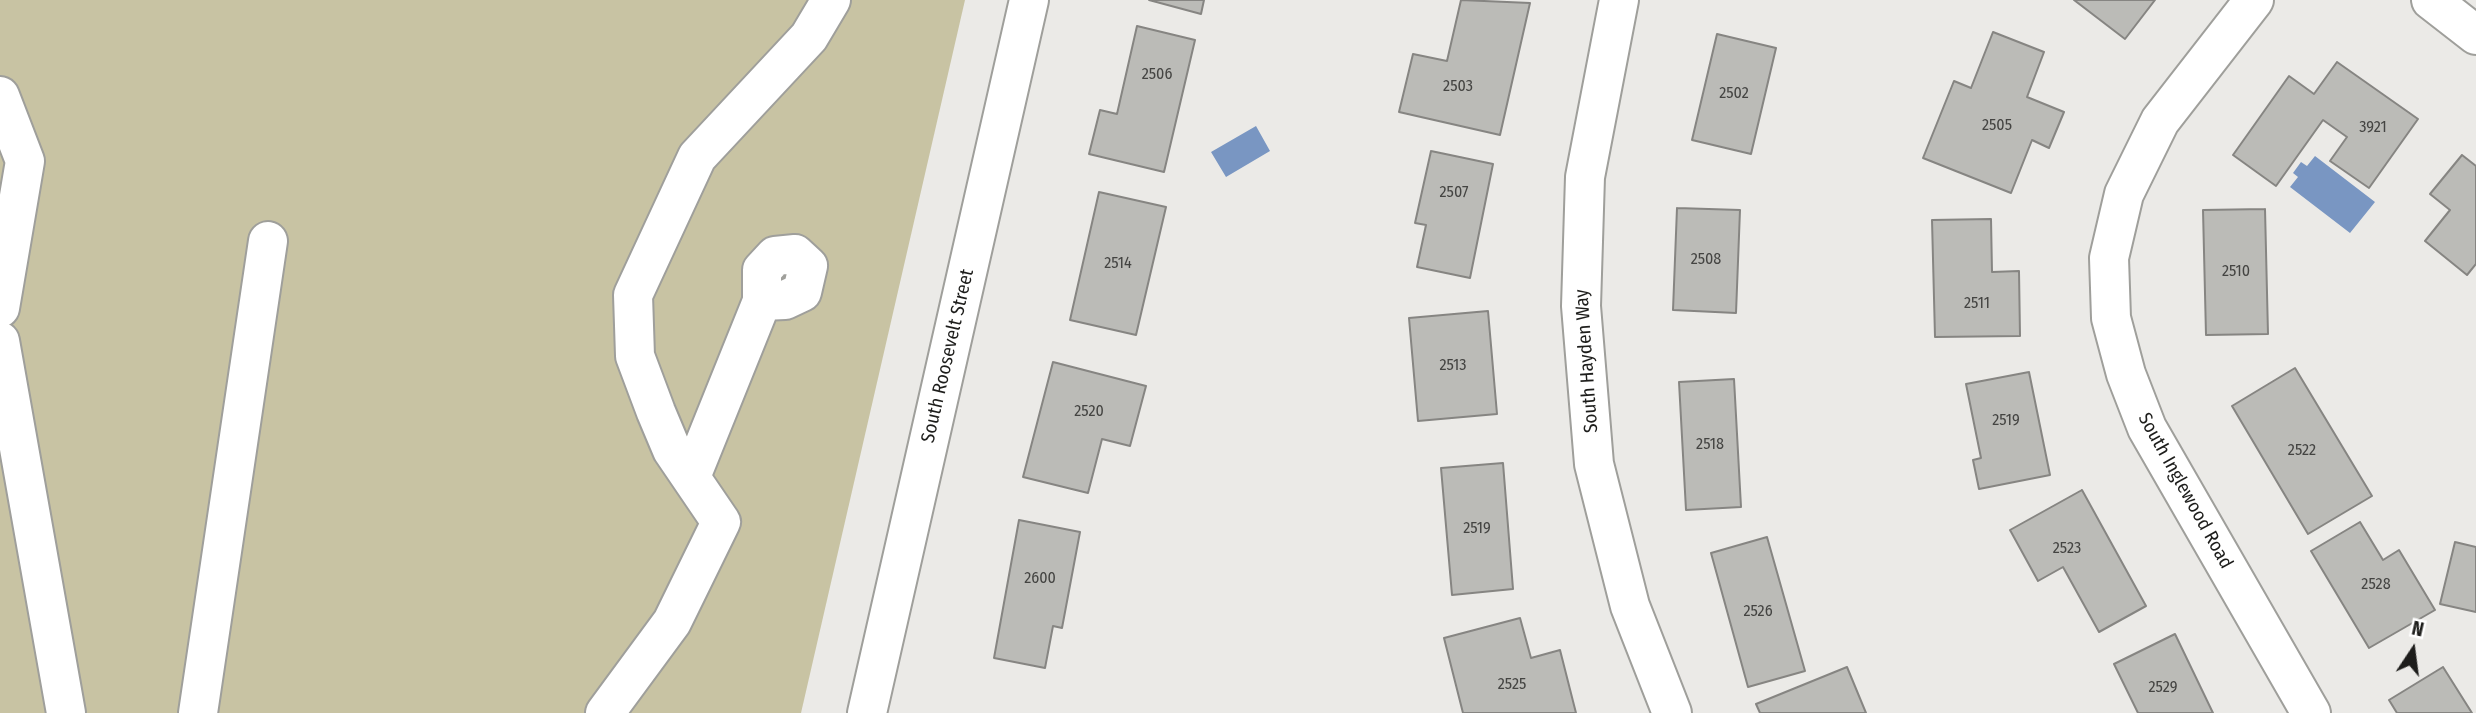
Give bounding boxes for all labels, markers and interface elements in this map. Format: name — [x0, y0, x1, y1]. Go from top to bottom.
house number: 2506 — [1142, 65, 1172, 85]
house number: 2503 — [1443, 77, 1473, 97]
house number: 2502 — [1719, 84, 1749, 104]
house number: 2505 — [1982, 116, 2012, 136]
house number: 3921 — [2359, 118, 2387, 138]
house number: 2507 — [1440, 183, 1468, 203]
house number: 2508 — [1691, 250, 1721, 270]
house number: 2514 — [1104, 254, 1132, 274]
house number: 2510 — [2222, 262, 2250, 282]
street label: South Roosevelt Street — [917, 267, 979, 445]
street label: South Hayden Way — [1571, 288, 1603, 434]
house number: 2511 — [1964, 294, 1990, 314]
house number: 2513 — [1439, 356, 1467, 376]
house number: 2520 — [1074, 402, 1104, 422]
street label: South Inglewood Road — [2133, 409, 2237, 573]
house number: 2519 — [1992, 411, 2020, 431]
house number: 2518 — [1696, 435, 1724, 455]
house number: 2522 — [2288, 441, 2316, 461]
house number: 2519 — [1463, 519, 1491, 539]
house number: 2523 — [2053, 539, 2081, 559]
house number: 2600 — [1024, 569, 1056, 589]
house number: 2528 — [2361, 575, 2391, 595]
house number: 2526 — [1743, 602, 1773, 622]
north arrow — [2378, 615, 2448, 685]
text: N — [2410, 617, 2426, 642]
house number: 2525 — [1498, 675, 1526, 695]
house number: 2529 — [2149, 678, 2177, 698]

